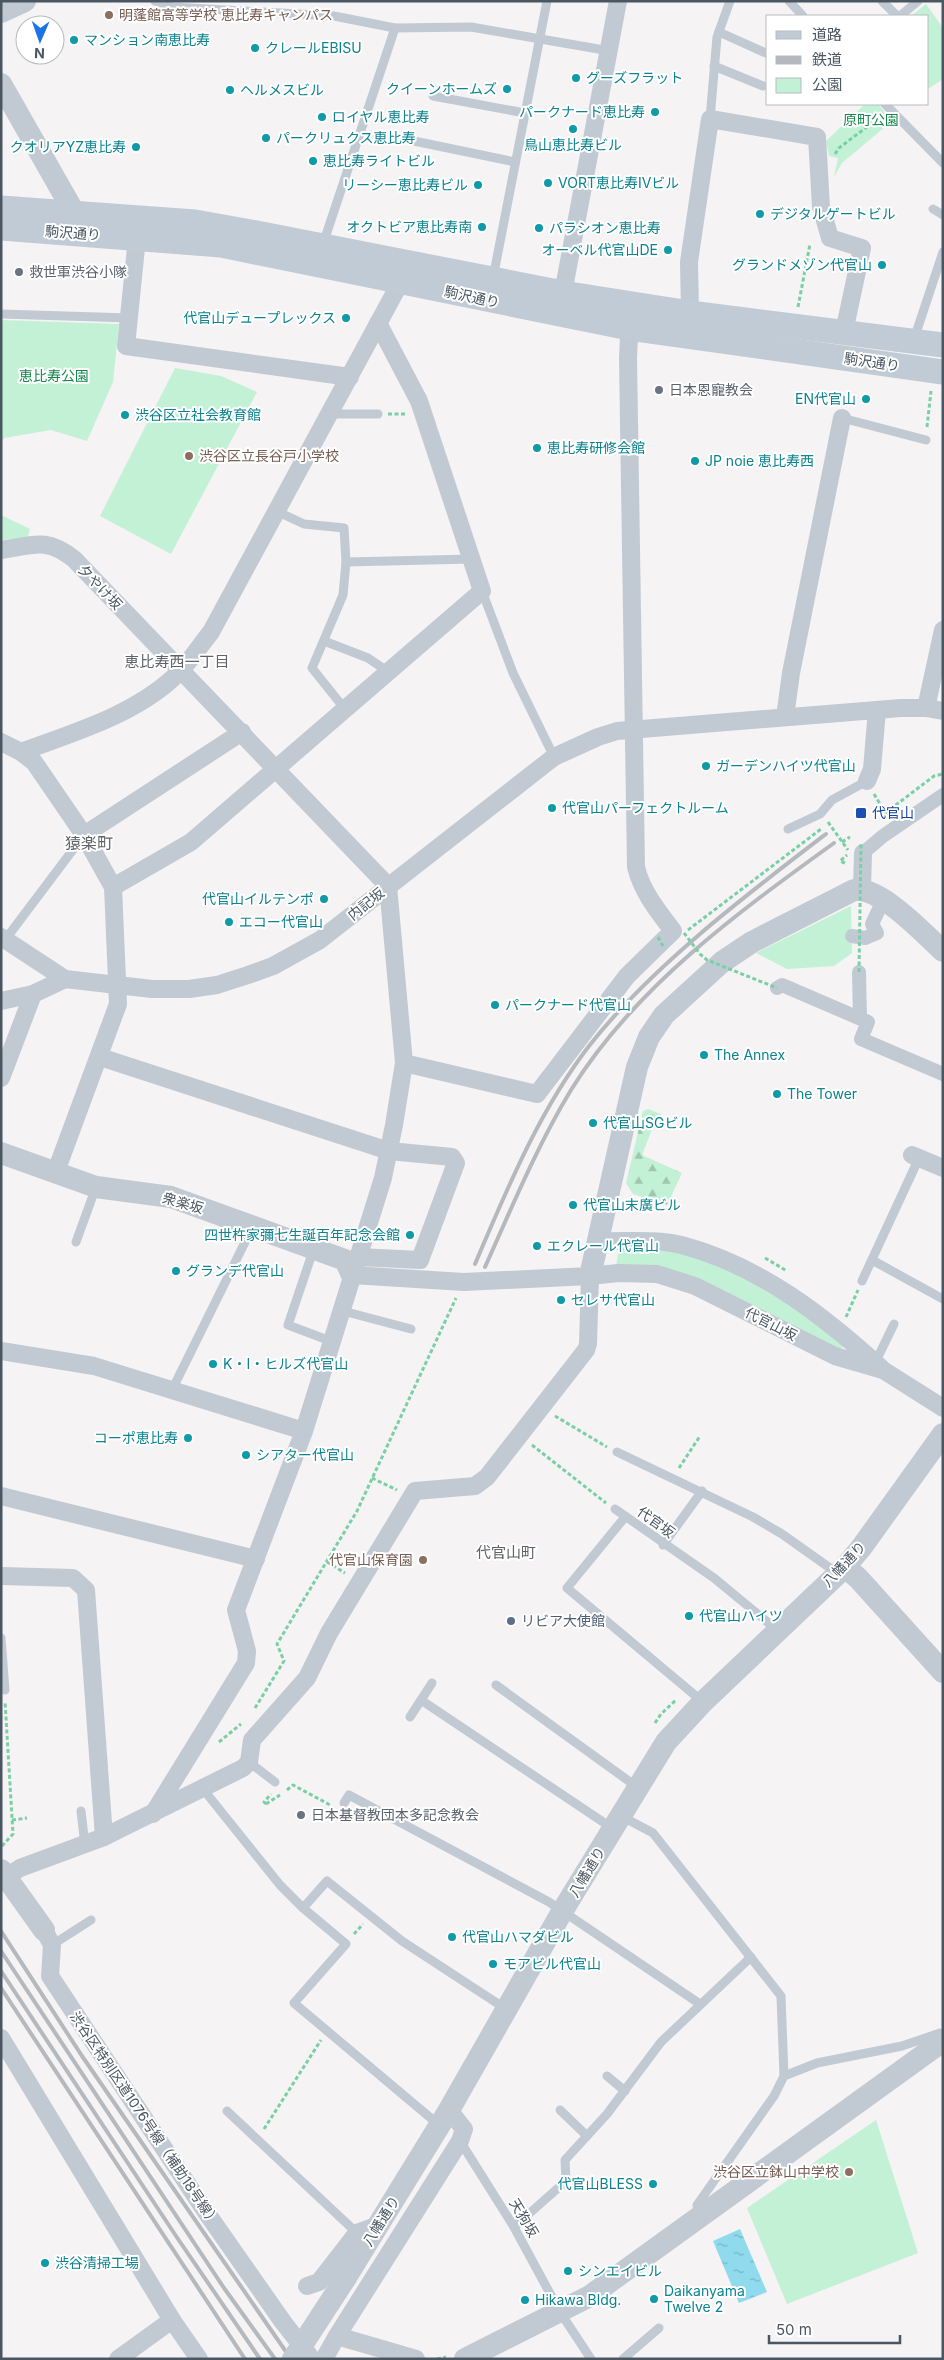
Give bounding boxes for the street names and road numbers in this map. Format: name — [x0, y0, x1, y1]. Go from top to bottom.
street label: 駒沢通り — [45, 222, 102, 243]
street label: 駒沢通り — [443, 282, 501, 311]
street label: 駒沢通り — [843, 349, 901, 374]
street label: 夕やけ坂 — [75, 561, 126, 613]
street label: 内記坂 — [344, 884, 387, 923]
street label: 衆楽坂 — [161, 1189, 206, 1216]
street label: 代官山坂 — [742, 1303, 800, 1344]
street label: 代官坂 — [634, 1502, 678, 1541]
street label: 八幡通り — [818, 1537, 869, 1590]
street label: 八幡通り — [565, 1843, 608, 1900]
street label: 渋谷区特別区道1076号線（補助18号線） — [67, 2008, 224, 2229]
street label: 八幡通り — [359, 2192, 403, 2249]
street label: 天狗坂 — [506, 2195, 543, 2240]

